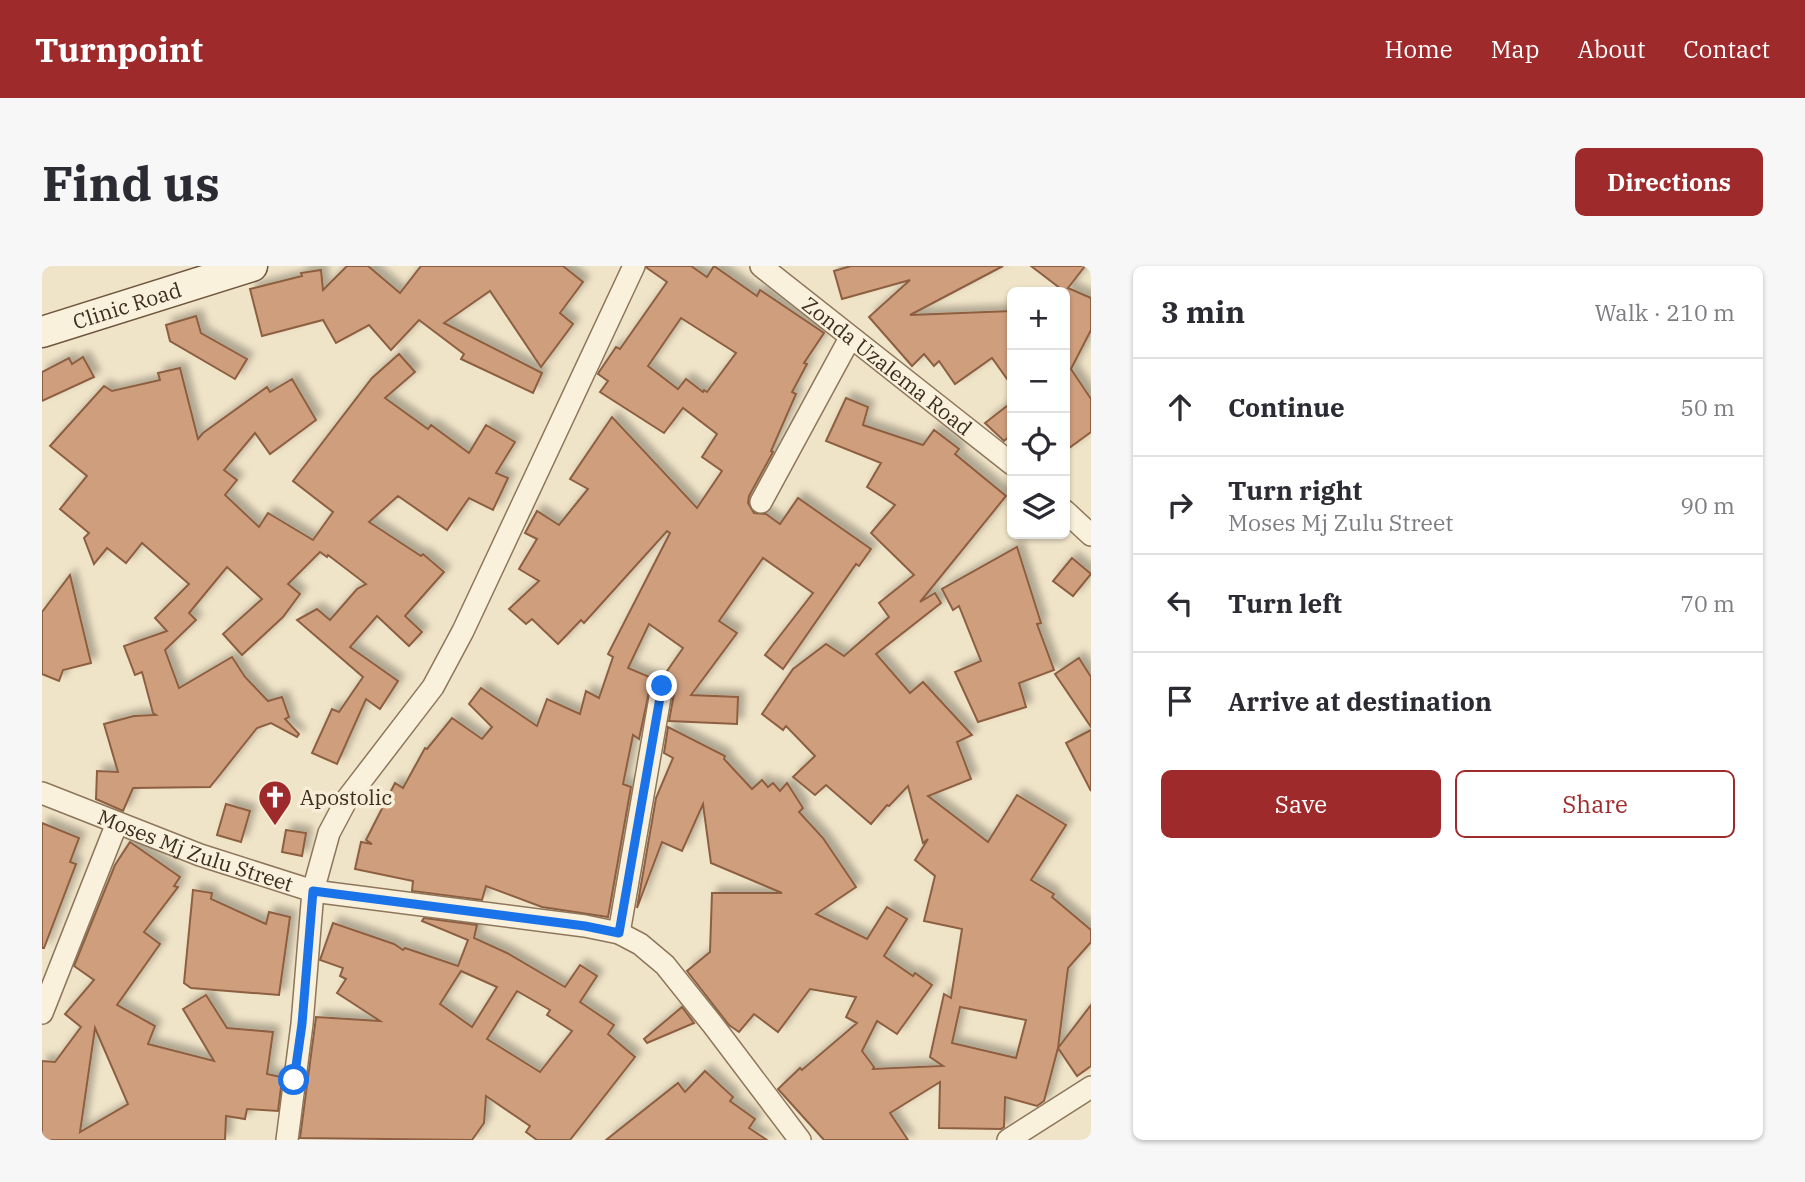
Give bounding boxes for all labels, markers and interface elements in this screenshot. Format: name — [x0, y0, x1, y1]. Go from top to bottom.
text: Turnpoint — [35, 28, 203, 71]
text: Home — [1385, 33, 1453, 65]
text: Map — [1491, 33, 1539, 65]
text: About — [1577, 33, 1645, 65]
text: Contact — [1683, 33, 1770, 65]
button: Directions — [1575, 148, 1763, 216]
text: Find us — [42, 151, 220, 214]
street label: Clinic Road — [69, 275, 185, 336]
map controls — [1007, 287, 1070, 539]
button: + — [1007, 287, 1070, 350]
street label: Zonda Uzalema Road — [797, 290, 978, 442]
text: 3 min — [1161, 292, 1245, 331]
text: Walk · 210 m — [1594, 297, 1735, 327]
button: − — [1007, 350, 1070, 413]
icon: ahead — [1161, 388, 1199, 426]
text: Continue — [1228, 390, 1345, 424]
text: 50 m — [1680, 392, 1735, 422]
button: locate — [1007, 413, 1070, 476]
text: Turn right — [1228, 473, 1362, 507]
button: layers — [1007, 476, 1070, 539]
icon: right — [1161, 486, 1199, 524]
text: 90 m — [1680, 490, 1735, 520]
text: Moses Mj Zulu Street — [1228, 507, 1453, 537]
icon: left — [1161, 584, 1199, 622]
text: Turn left — [1228, 586, 1342, 620]
text: 70 m — [1680, 588, 1735, 618]
route end — [646, 670, 677, 701]
icon: arrive — [1161, 682, 1199, 720]
text: Arrive at destination — [1228, 684, 1492, 718]
button: Save — [1161, 770, 1441, 838]
button: Share — [1455, 770, 1735, 838]
church icon: Apostolic — [256, 778, 294, 827]
place label: Apostolic — [300, 783, 392, 811]
street label: Moses Mj Zulu Street — [94, 802, 297, 898]
route start — [278, 1064, 309, 1095]

